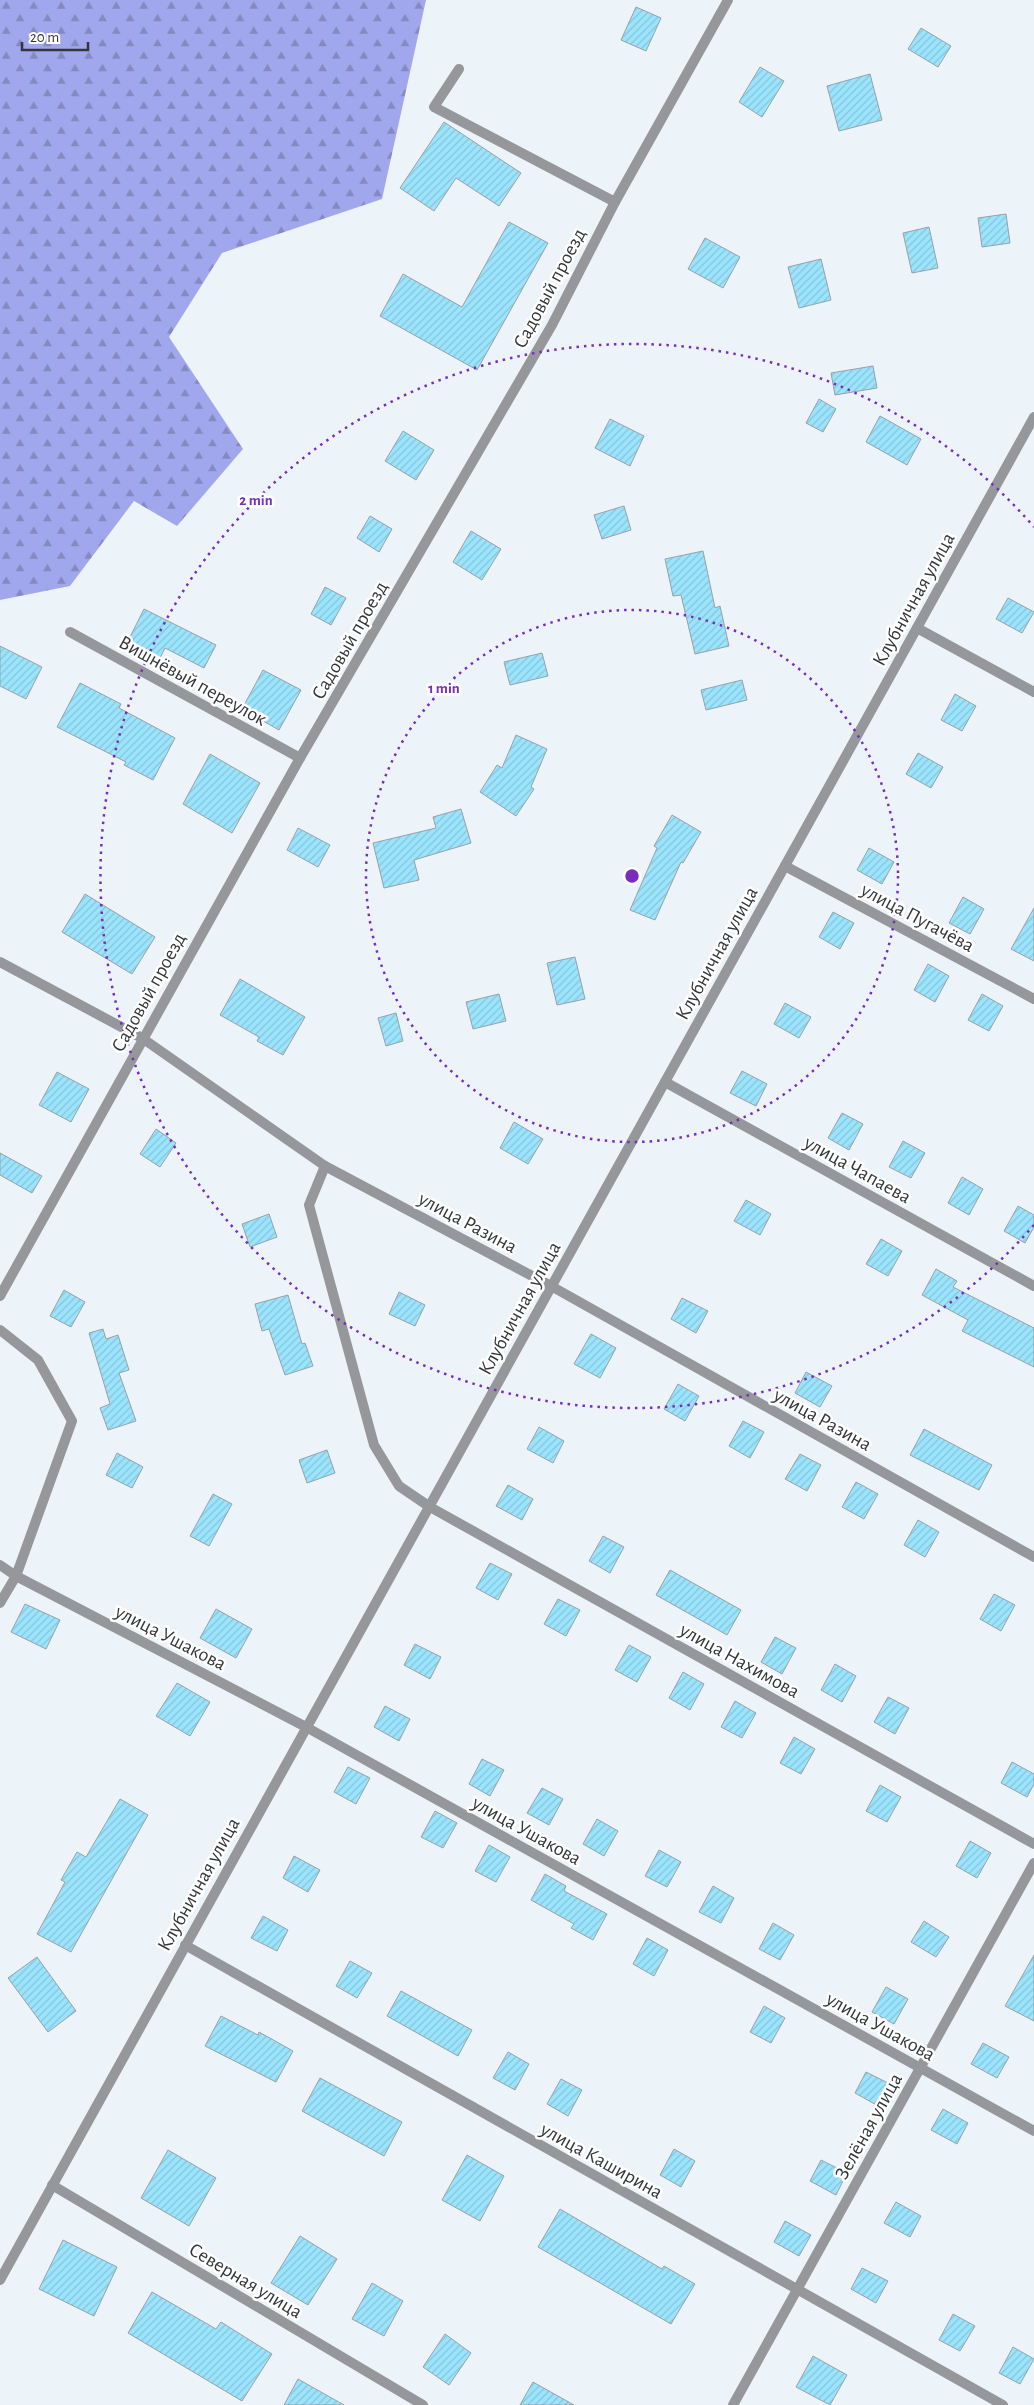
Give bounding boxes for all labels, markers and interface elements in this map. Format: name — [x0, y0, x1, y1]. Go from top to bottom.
scale bar — [22, 20, 89, 52]
text: 20 m — [30, 30, 59, 45]
street label: Садовый проезд — [510, 225, 590, 352]
text: 2 min — [239, 493, 273, 508]
street label: Клубничная улица — [869, 529, 959, 669]
street label: Садовый проезд — [308, 578, 392, 703]
street label: Вишнёвый переулок — [115, 632, 270, 730]
text: 1 min — [428, 681, 460, 696]
centre of rings — [623, 867, 641, 885]
street label: улица Пугачёва — [857, 879, 977, 956]
street label: Клубничная улица — [672, 883, 762, 1023]
street label: Садовый проезд — [108, 930, 190, 1055]
street label: улица Чапаева — [800, 1132, 914, 1207]
street label: улица Разина — [414, 1188, 520, 1257]
street label: Клубничная улица — [475, 1238, 565, 1378]
street label: улица Разина — [769, 1384, 875, 1455]
street label: улица Ушакова — [111, 1601, 229, 1674]
street label: улица Нахимова — [675, 1619, 803, 1702]
street label: улица Ушакова — [468, 1792, 584, 1869]
street label: Клубничная улица — [154, 1814, 244, 1954]
street label: улица Ушакова — [822, 1988, 938, 2065]
street label: Зелёная улица — [832, 2070, 906, 2183]
street label: улица Каширина — [536, 2119, 666, 2203]
street label: Северная улица — [185, 2239, 306, 2322]

